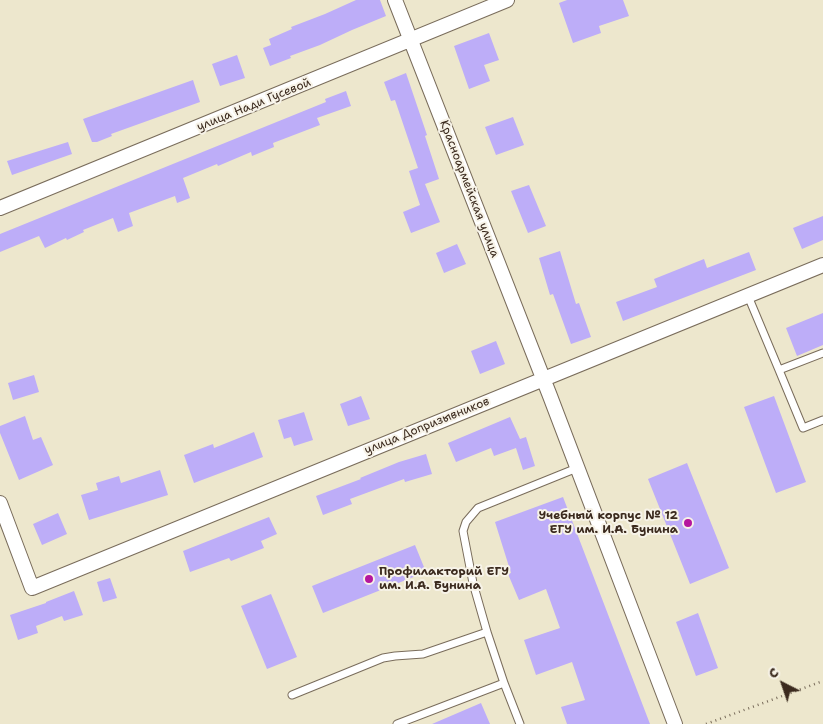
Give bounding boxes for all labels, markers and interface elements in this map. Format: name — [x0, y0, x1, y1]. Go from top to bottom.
street label: улица Нади Гусевой — [195, 76, 313, 134]
street label: Красноармейская улица — [436, 118, 502, 260]
street label: улица Допризывников — [362, 394, 492, 458]
place label: Учебный корпус № 12 ЕГУ им. И.А. Бунина — [538, 509, 678, 537]
marker: Учебный корпус № 12 ЕГУ им. И.А. Бунина — [682, 517, 694, 529]
place label: Профилакторий ЕГУ им. И.А. Бунина — [379, 565, 509, 593]
marker: Профилакторий ЕГУ им. И.А. Бунина — [363, 573, 375, 585]
north arrow — [758, 659, 808, 709]
text: С — [764, 663, 782, 682]

